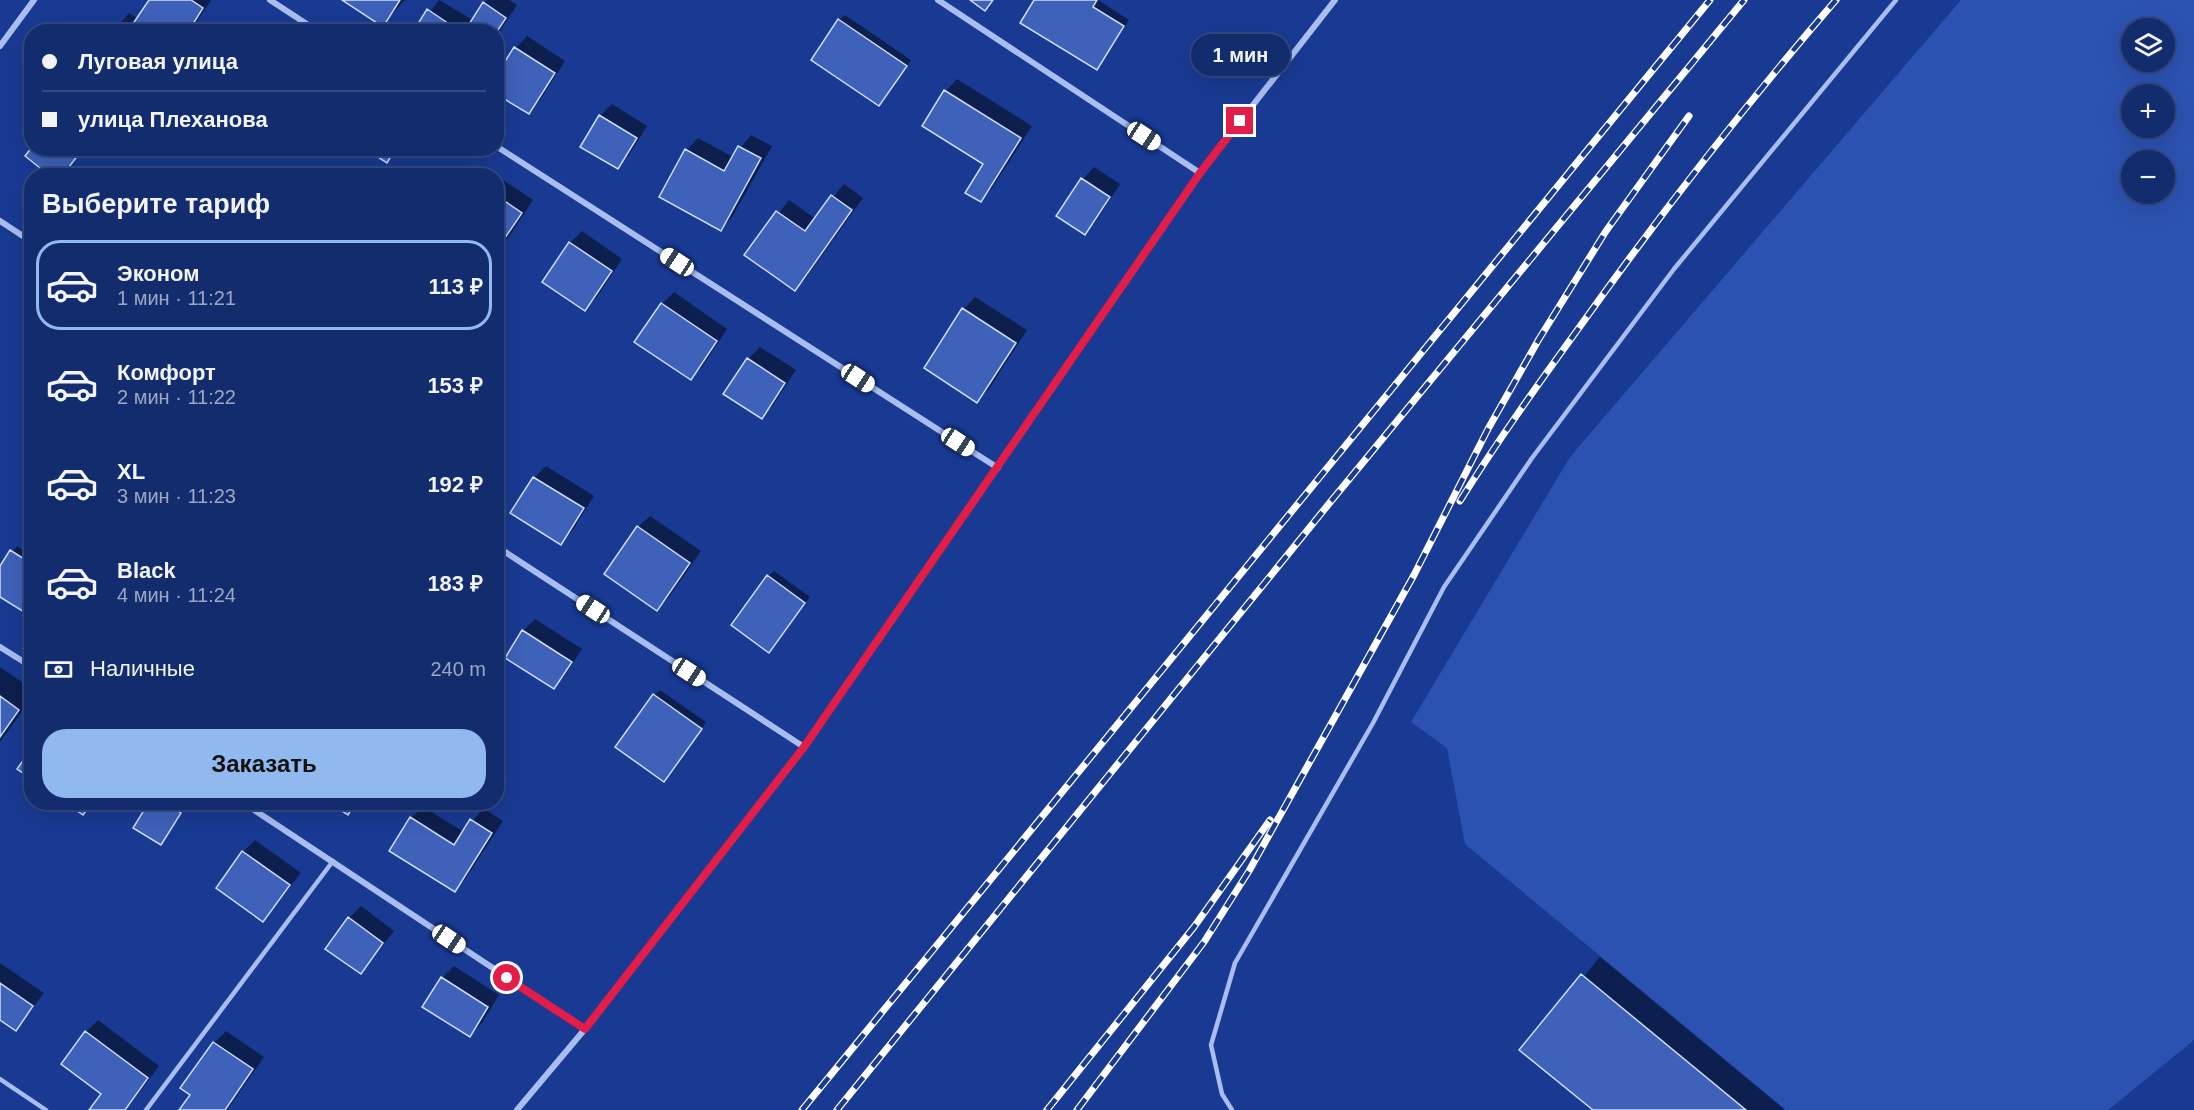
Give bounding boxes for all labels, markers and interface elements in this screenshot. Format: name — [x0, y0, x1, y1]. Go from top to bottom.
map controls — [2121, 18, 2175, 204]
button: layers — [2121, 18, 2175, 72]
callout: 1 мин — [1190, 34, 1290, 76]
text: 1 мин — [1213, 44, 1268, 66]
text: Луговая улица — [78, 49, 238, 74]
button: + — [2121, 84, 2175, 138]
text: улица Плеханова — [78, 107, 268, 132]
route end — [1226, 107, 1253, 134]
car — [1124, 119, 1164, 153]
button: − — [2121, 150, 2175, 204]
text: Выберите тариф — [42, 189, 270, 219]
car — [657, 245, 697, 279]
icon: car — [45, 258, 99, 312]
text: Эконом — [117, 261, 200, 286]
text: 113 ₽ — [429, 274, 483, 299]
text: 1 мин · 11:21 — [117, 287, 236, 309]
icon: car — [45, 357, 99, 411]
text: Комфорт — [117, 360, 216, 385]
car — [838, 361, 878, 395]
text: 153 ₽ — [427, 373, 483, 398]
text: 2 мин · 11:22 — [117, 386, 236, 408]
car — [938, 425, 978, 459]
icon: car — [45, 456, 99, 510]
text: XL — [117, 459, 145, 484]
text: 192 ₽ — [427, 472, 483, 497]
text: 3 мин · 11:23 — [117, 485, 236, 507]
icon: car — [45, 555, 99, 609]
text: Black — [117, 558, 176, 583]
text: 183 ₽ — [427, 571, 483, 596]
text: 4 мин · 11:24 — [117, 584, 236, 606]
car — [573, 592, 613, 626]
icon: cash — [42, 653, 75, 686]
car — [669, 655, 709, 689]
text: Наличные — [90, 656, 195, 681]
text: 240 m — [430, 658, 486, 680]
button: Заказать — [42, 729, 486, 798]
car — [429, 921, 469, 957]
route start — [493, 964, 520, 991]

